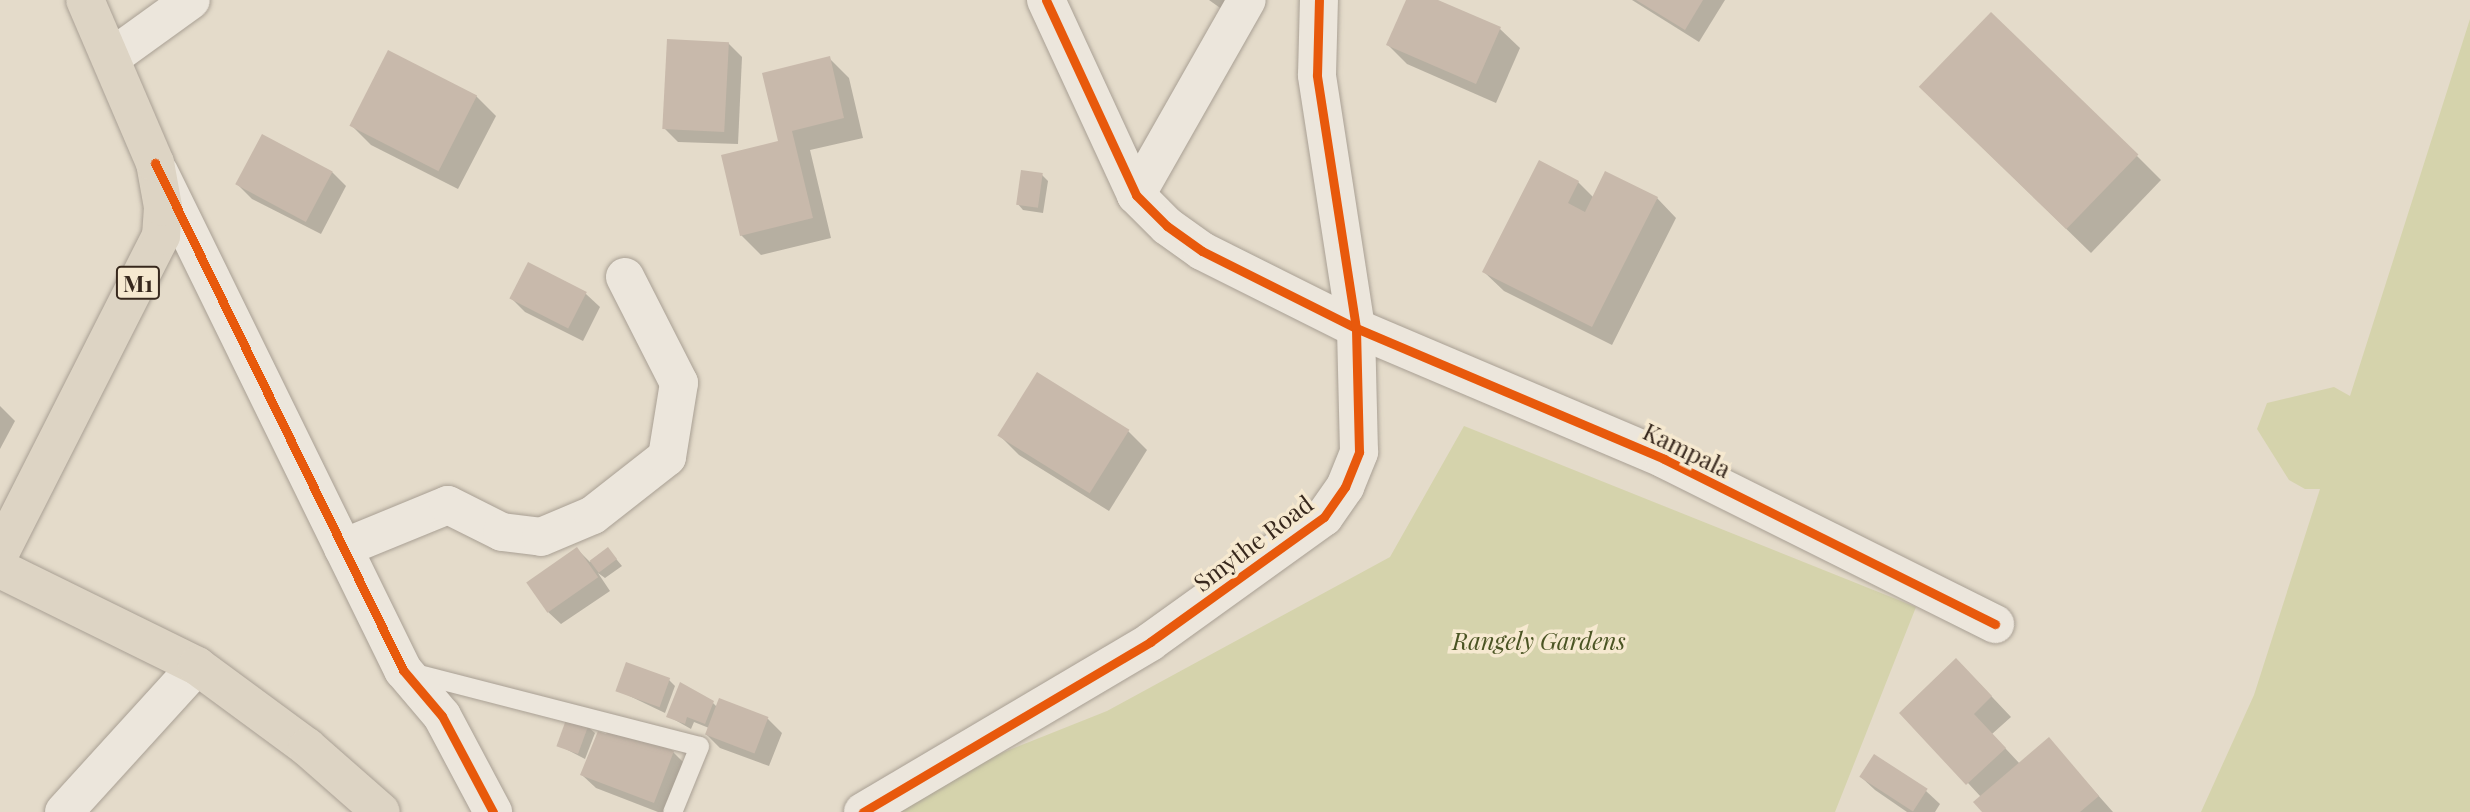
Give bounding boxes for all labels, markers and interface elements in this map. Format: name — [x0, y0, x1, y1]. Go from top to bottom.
road number: M1 — [115, 264, 161, 302]
street label: Kampala — [1639, 417, 1735, 483]
street label: Smythe Road — [1188, 489, 1318, 597]
park label: Rangely Gardens — [1452, 627, 1626, 655]

